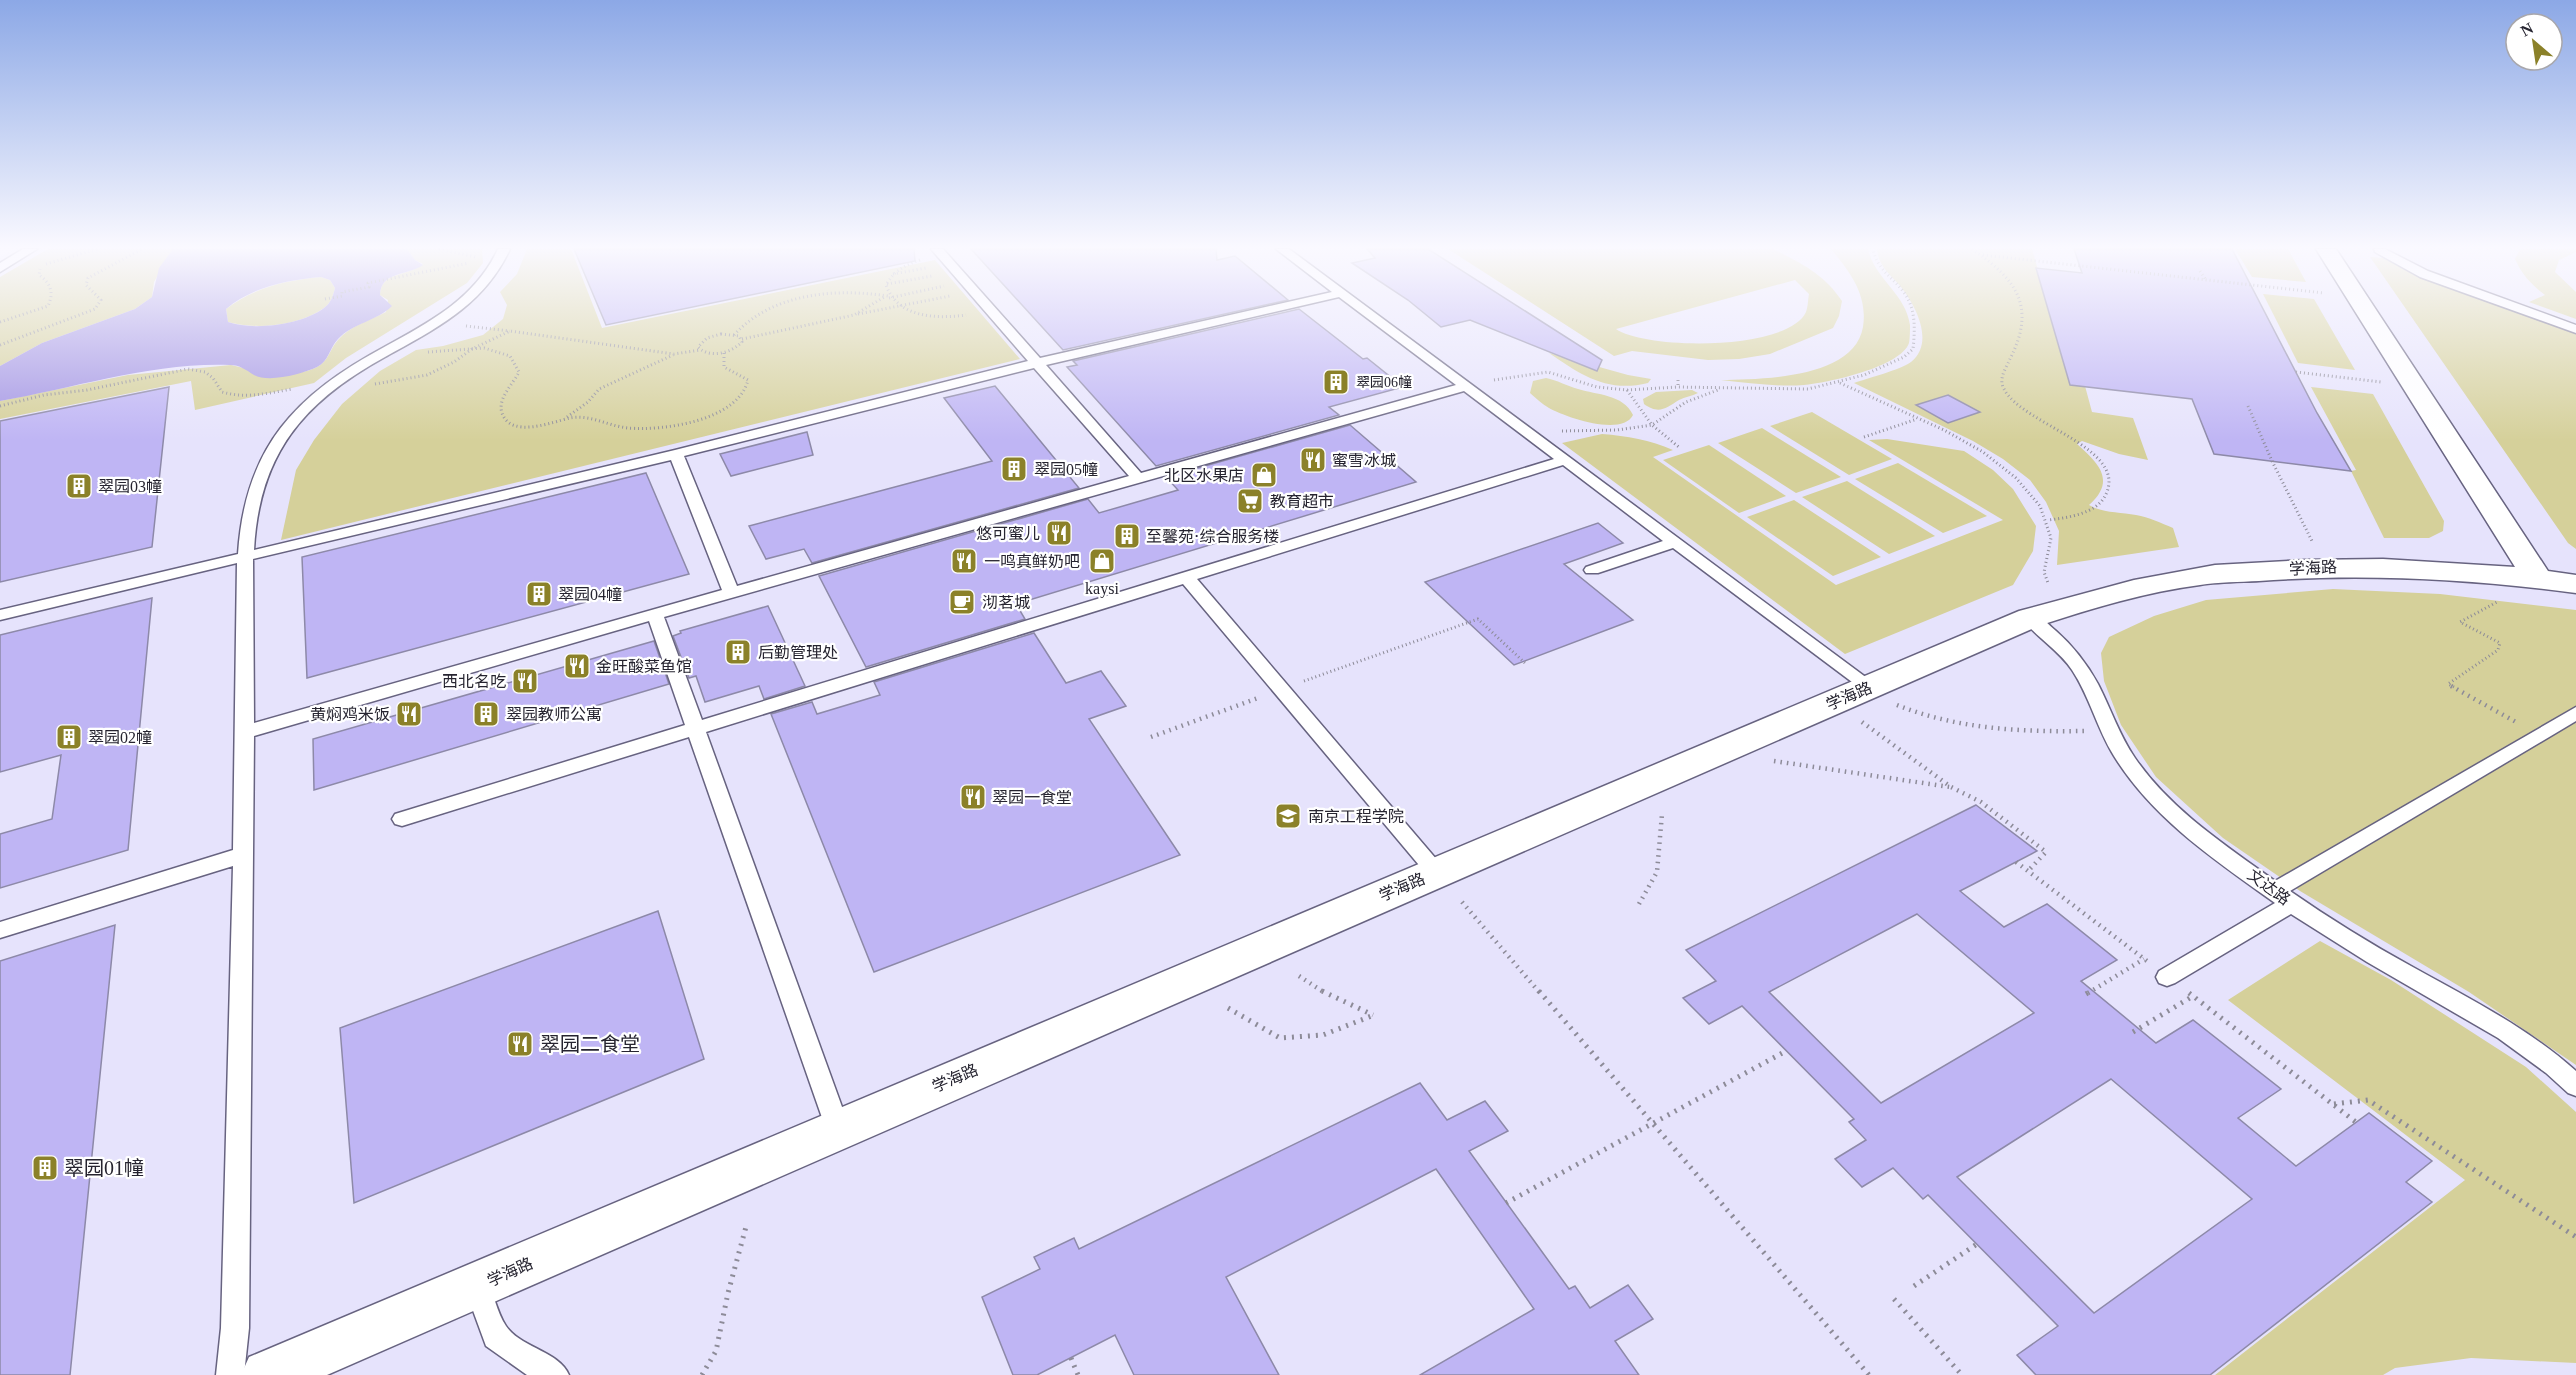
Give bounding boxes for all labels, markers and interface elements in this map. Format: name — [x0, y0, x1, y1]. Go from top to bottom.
north arrow — [2504, 12, 2564, 72]
text: N — [2518, 19, 2537, 40]
building icon: 翠园06幢 — [1321, 367, 1351, 397]
place label: 翠园06幢 — [1356, 374, 1412, 390]
restaurant icon: 蜜雪冰城 — [1298, 445, 1328, 475]
place label: 蜜雪冰城 — [1332, 452, 1396, 469]
building icon: 翠园05幢 — [999, 454, 1029, 484]
shop icon: 北区水果店 — [1249, 460, 1279, 490]
place label: 翠园05幢 — [1034, 461, 1098, 478]
place label: 北区水果店 — [1164, 467, 1244, 484]
building icon: 翠园03幢 — [64, 471, 94, 501]
place label: 翠园03幢 — [98, 478, 162, 495]
supermarket icon: 教育超市 — [1235, 486, 1265, 516]
place label: 教育超市 — [1270, 493, 1334, 510]
restaurant icon: 悠可蜜儿 — [1044, 518, 1074, 548]
building icon: 至馨苑·综合服务楼 — [1112, 521, 1142, 551]
place label: 悠可蜜儿 — [976, 525, 1040, 542]
place label: 至馨苑·综合服务楼 — [1146, 528, 1279, 545]
restaurant icon: 一鸣真鲜奶吧 — [949, 546, 979, 576]
shop icon: kaysi — [1087, 546, 1117, 576]
place label: 一鸣真鲜奶吧 — [984, 553, 1080, 570]
street label: 学海路 — [2289, 558, 2337, 578]
building icon: 翠园04幢 — [524, 579, 554, 609]
place label: kaysi — [1085, 580, 1119, 598]
place label: 翠园04幢 — [558, 586, 622, 603]
cafe icon: 沏茗城 — [947, 587, 977, 617]
place label: 沏茗城 — [982, 594, 1030, 611]
building icon: 后勤管理处 — [723, 637, 753, 667]
place label: 后勤管理处 — [758, 644, 838, 661]
restaurant icon: 金旺酸菜鱼馆 — [562, 651, 592, 681]
place label: 金旺酸菜鱼馆 — [596, 658, 692, 675]
restaurant icon: 西北名吃 — [510, 666, 540, 696]
place label: 西北名吃 — [442, 673, 506, 690]
street label: 学海路 — [1824, 679, 1874, 713]
restaurant icon: 黄焖鸡米饭 — [394, 699, 424, 729]
building icon: 翠园教师公寓 — [471, 699, 501, 729]
place label: 黄焖鸡米饭 — [310, 706, 390, 723]
place label: 翠园教师公寓 — [506, 706, 602, 723]
building icon: 翠园02幢 — [54, 722, 84, 752]
place label: 翠园02幢 — [88, 729, 152, 746]
restaurant icon: 翠园一食堂 — [958, 782, 988, 812]
place label: 翠园一食堂 — [992, 789, 1072, 806]
school or university icon: 南京工程学院 — [1273, 801, 1303, 831]
place label: 南京工程学院 — [1308, 808, 1404, 825]
street label: 文达路 — [2245, 866, 2293, 908]
street label: 学海路 — [1377, 870, 1427, 904]
restaurant icon: 翠园二食堂 — [505, 1029, 535, 1059]
place label: 翠园二食堂 — [540, 1033, 640, 1055]
street label: 学海路 — [930, 1061, 980, 1095]
building icon: 翠园01幢 — [30, 1153, 60, 1183]
place label: 翠园01幢 — [64, 1157, 144, 1179]
street label: 学海路 — [485, 1254, 535, 1290]

